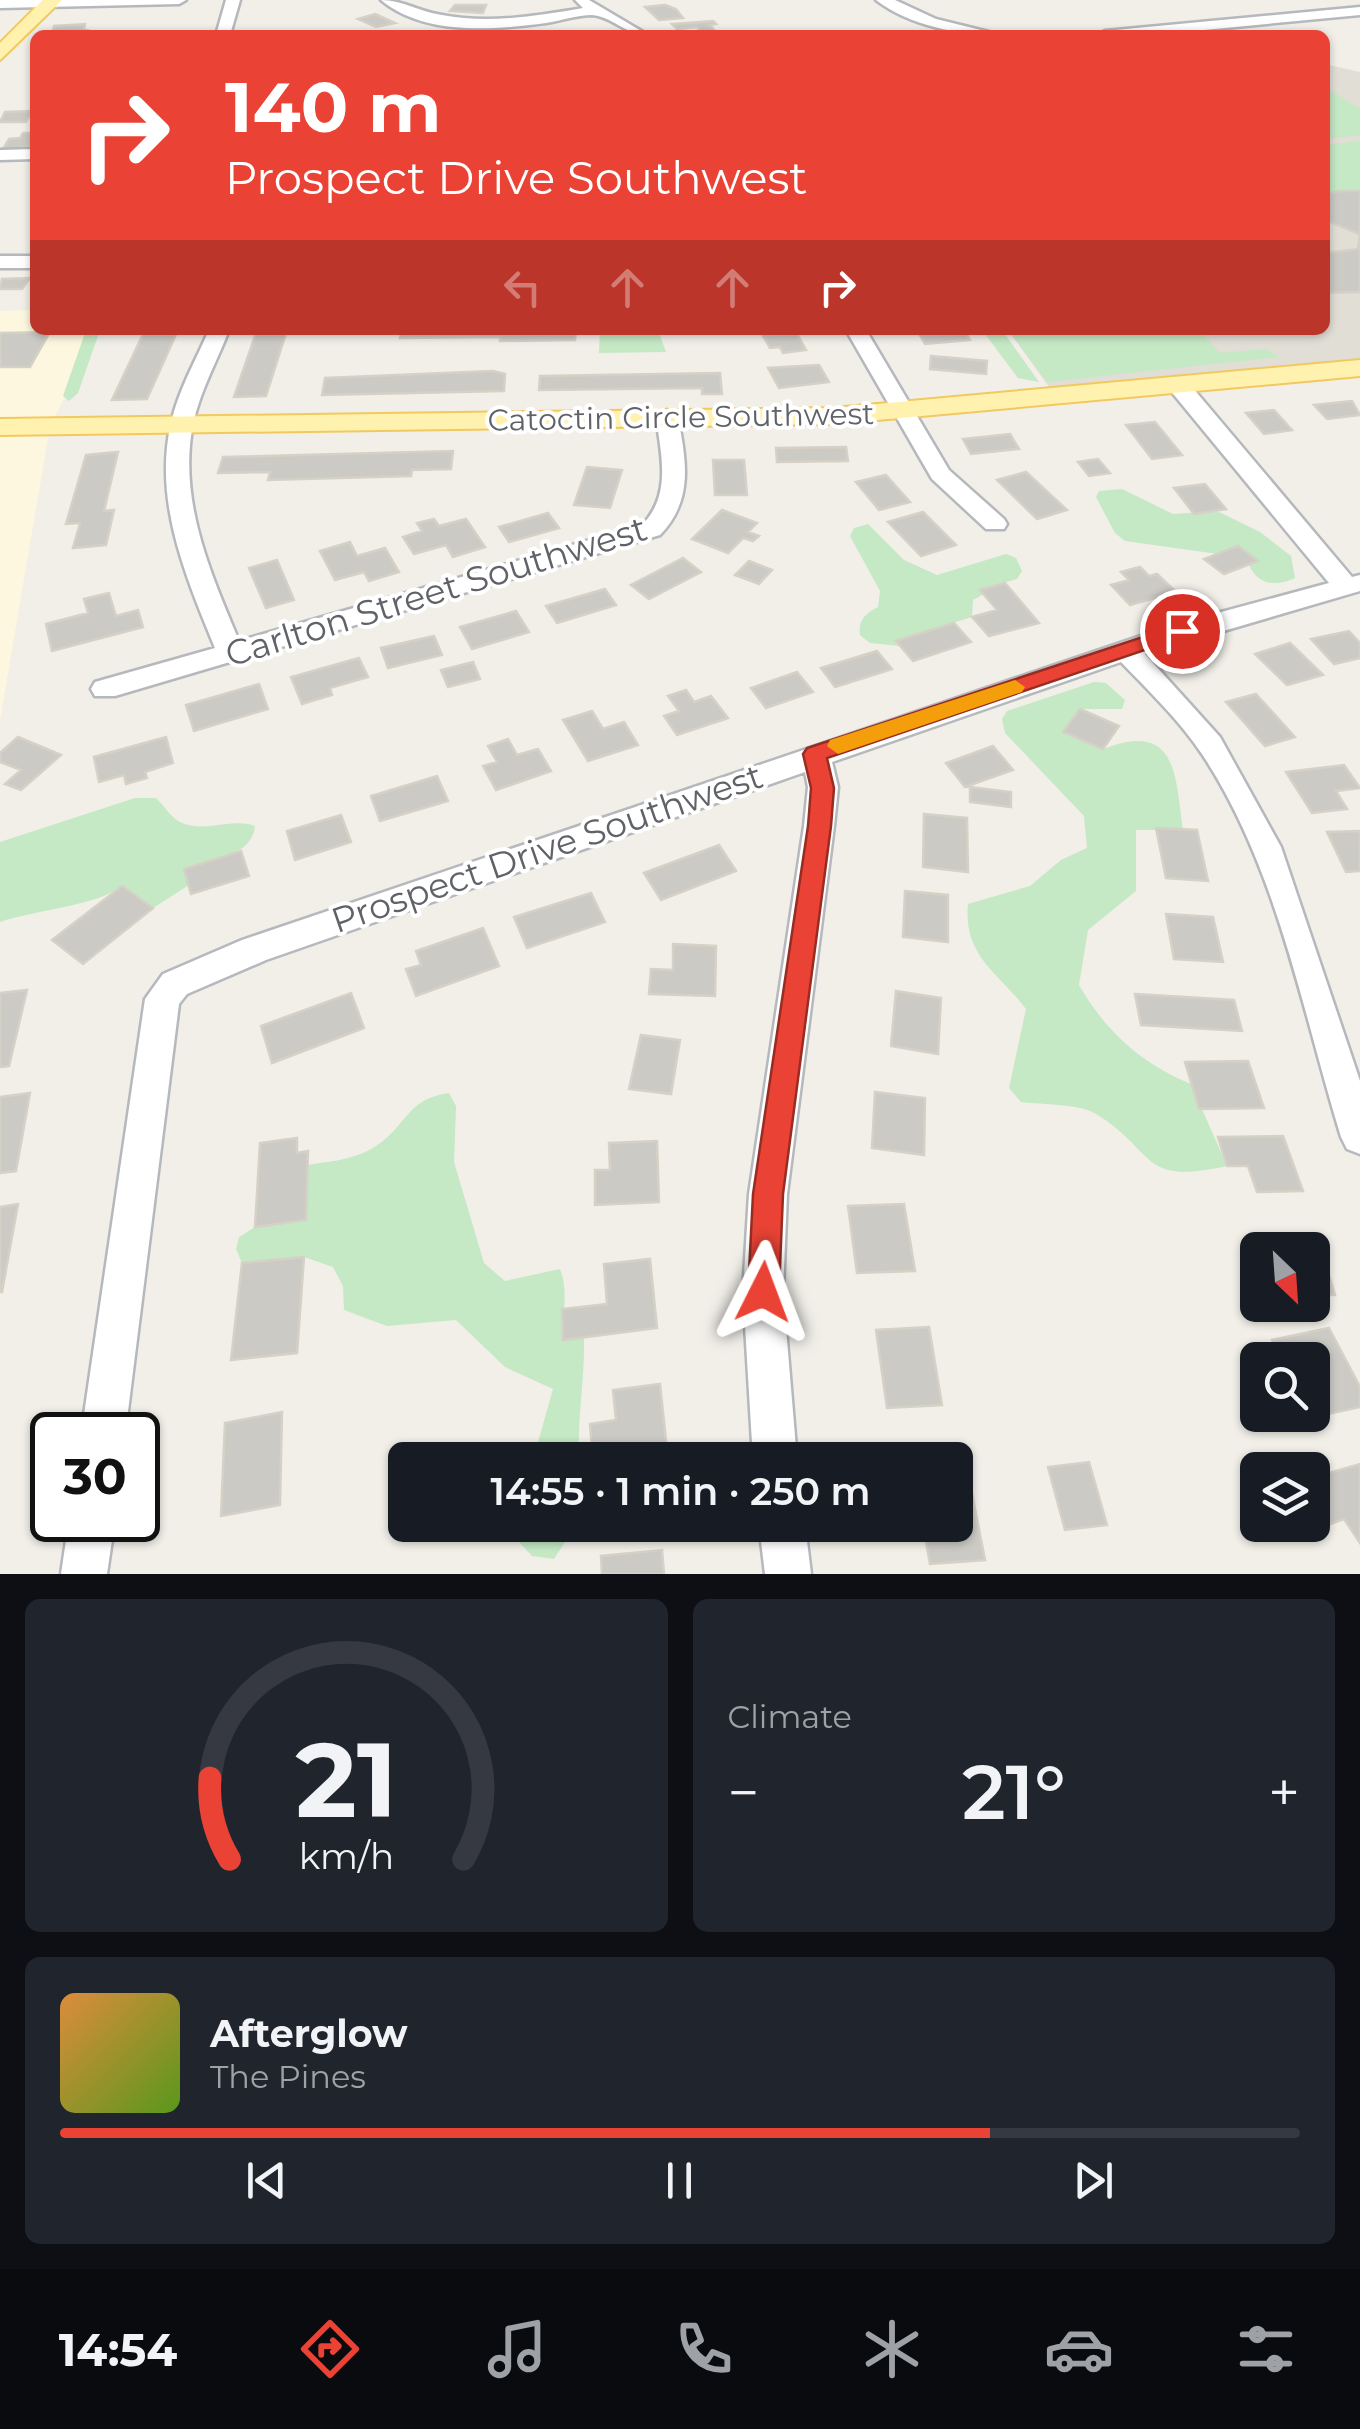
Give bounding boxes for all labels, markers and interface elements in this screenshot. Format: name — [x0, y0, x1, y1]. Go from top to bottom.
text: 140 m — [225, 64, 441, 150]
icon: right — [60, 70, 190, 200]
text: Prospect Drive Southwest — [225, 150, 808, 205]
icon: left — [495, 260, 550, 315]
icon: ahead — [600, 260, 655, 315]
icon: ahead — [705, 260, 760, 315]
icon: right — [810, 260, 865, 315]
street label: Catoctin Circle Southwest — [487, 395, 875, 439]
street label: Carlton Street Southwest — [220, 506, 652, 676]
pin — [1140, 589, 1225, 674]
icon: arrive — [1155, 604, 1210, 659]
street label: Prospect Drive Southwest — [326, 754, 768, 942]
north arrow — [1240, 1232, 1330, 1322]
map controls — [1240, 1232, 1330, 1542]
position arrow — [711, 1240, 815, 1344]
button: search — [1240, 1342, 1330, 1432]
speed limit sign: 30 — [30, 1412, 160, 1542]
button: layers — [1240, 1452, 1330, 1542]
text: 14:55 · 1 min · 250 m — [491, 1468, 870, 1515]
text: Climate — [728, 1697, 852, 1736]
text: 21 — [295, 1716, 397, 1843]
text: 21° — [962, 1746, 1066, 1838]
text: − — [728, 1759, 759, 1826]
text: + — [1268, 1759, 1300, 1826]
text: km/h — [299, 1834, 394, 1878]
text: Afterglow — [210, 2010, 408, 2057]
text: The Pines — [210, 2057, 366, 2096]
icon: previous — [239, 2153, 294, 2208]
icon: pause — [652, 2153, 707, 2208]
icon: next — [1066, 2153, 1121, 2208]
icon: directions — [295, 2314, 365, 2384]
icon: music — [482, 2314, 552, 2384]
icon: phone — [669, 2314, 739, 2384]
icon: climate — [857, 2314, 927, 2384]
icon: car — [1044, 2314, 1114, 2384]
icon: filters — [1231, 2314, 1301, 2384]
text: 14:54 — [59, 2322, 177, 2377]

